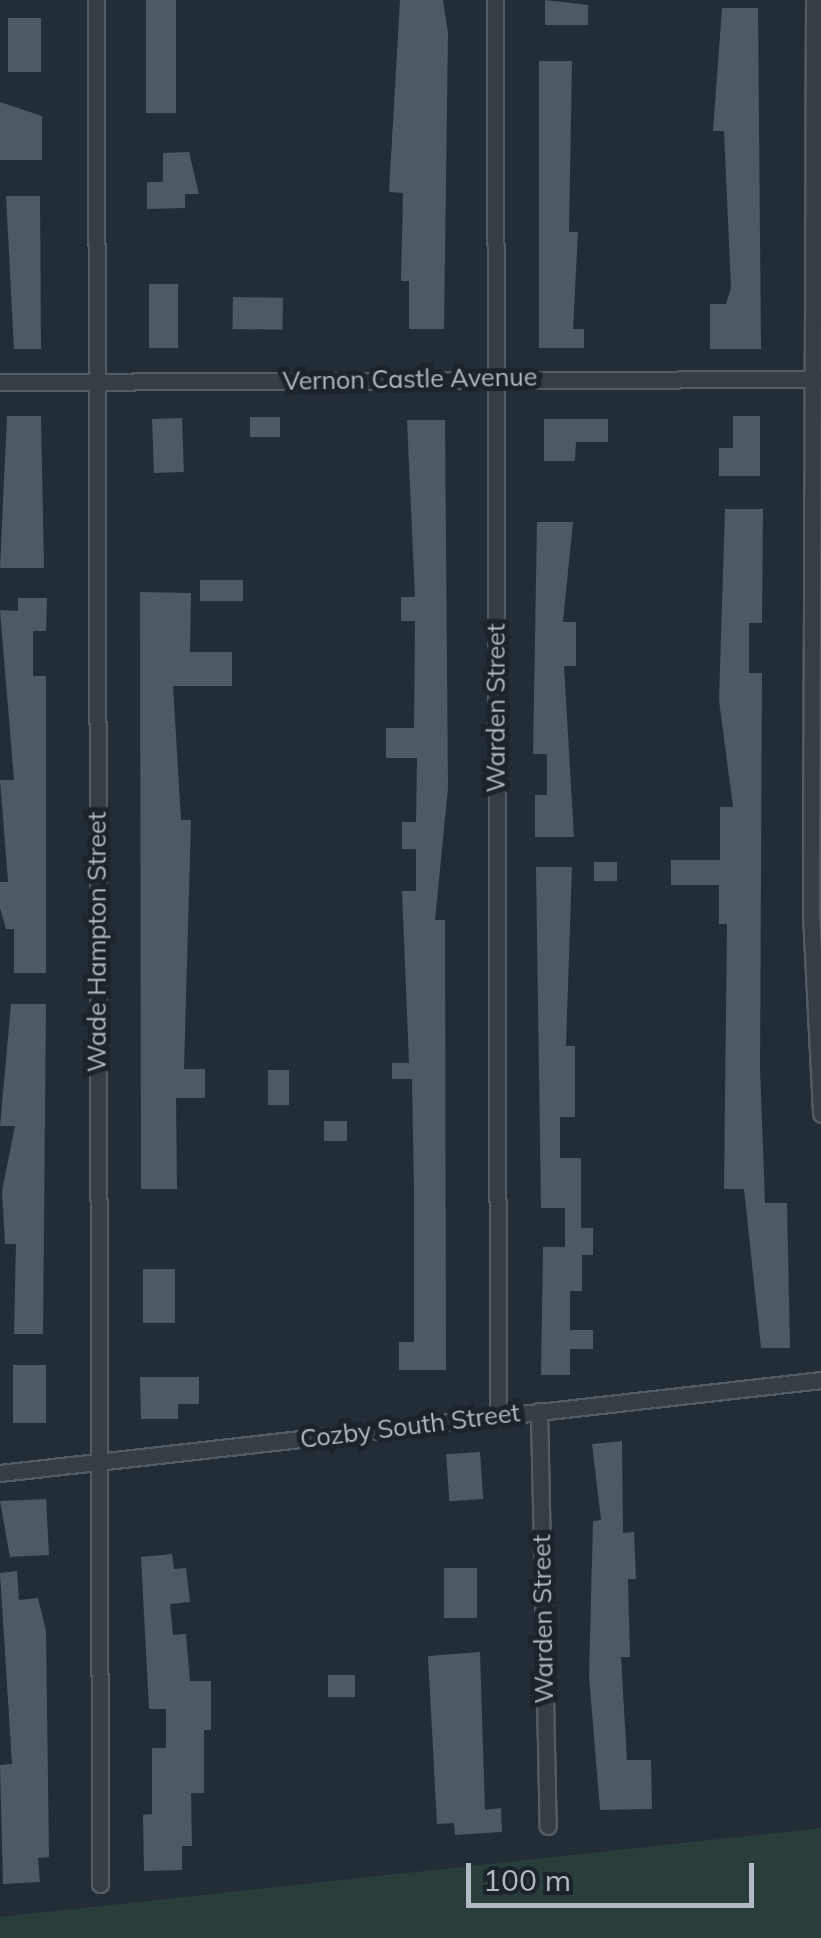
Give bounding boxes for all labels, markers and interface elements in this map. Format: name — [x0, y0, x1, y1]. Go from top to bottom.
street label: Vernon Castle Avenue — [282, 362, 538, 396]
street label: Warden Street — [481, 623, 511, 793]
street label: Wade Hampton Street — [82, 812, 112, 1072]
street label: Cozby South Street — [298, 1398, 522, 1454]
street label: Warden Street — [527, 1534, 559, 1704]
scale bar — [471, 1843, 758, 1905]
text: 100 m — [483, 1861, 571, 1899]

